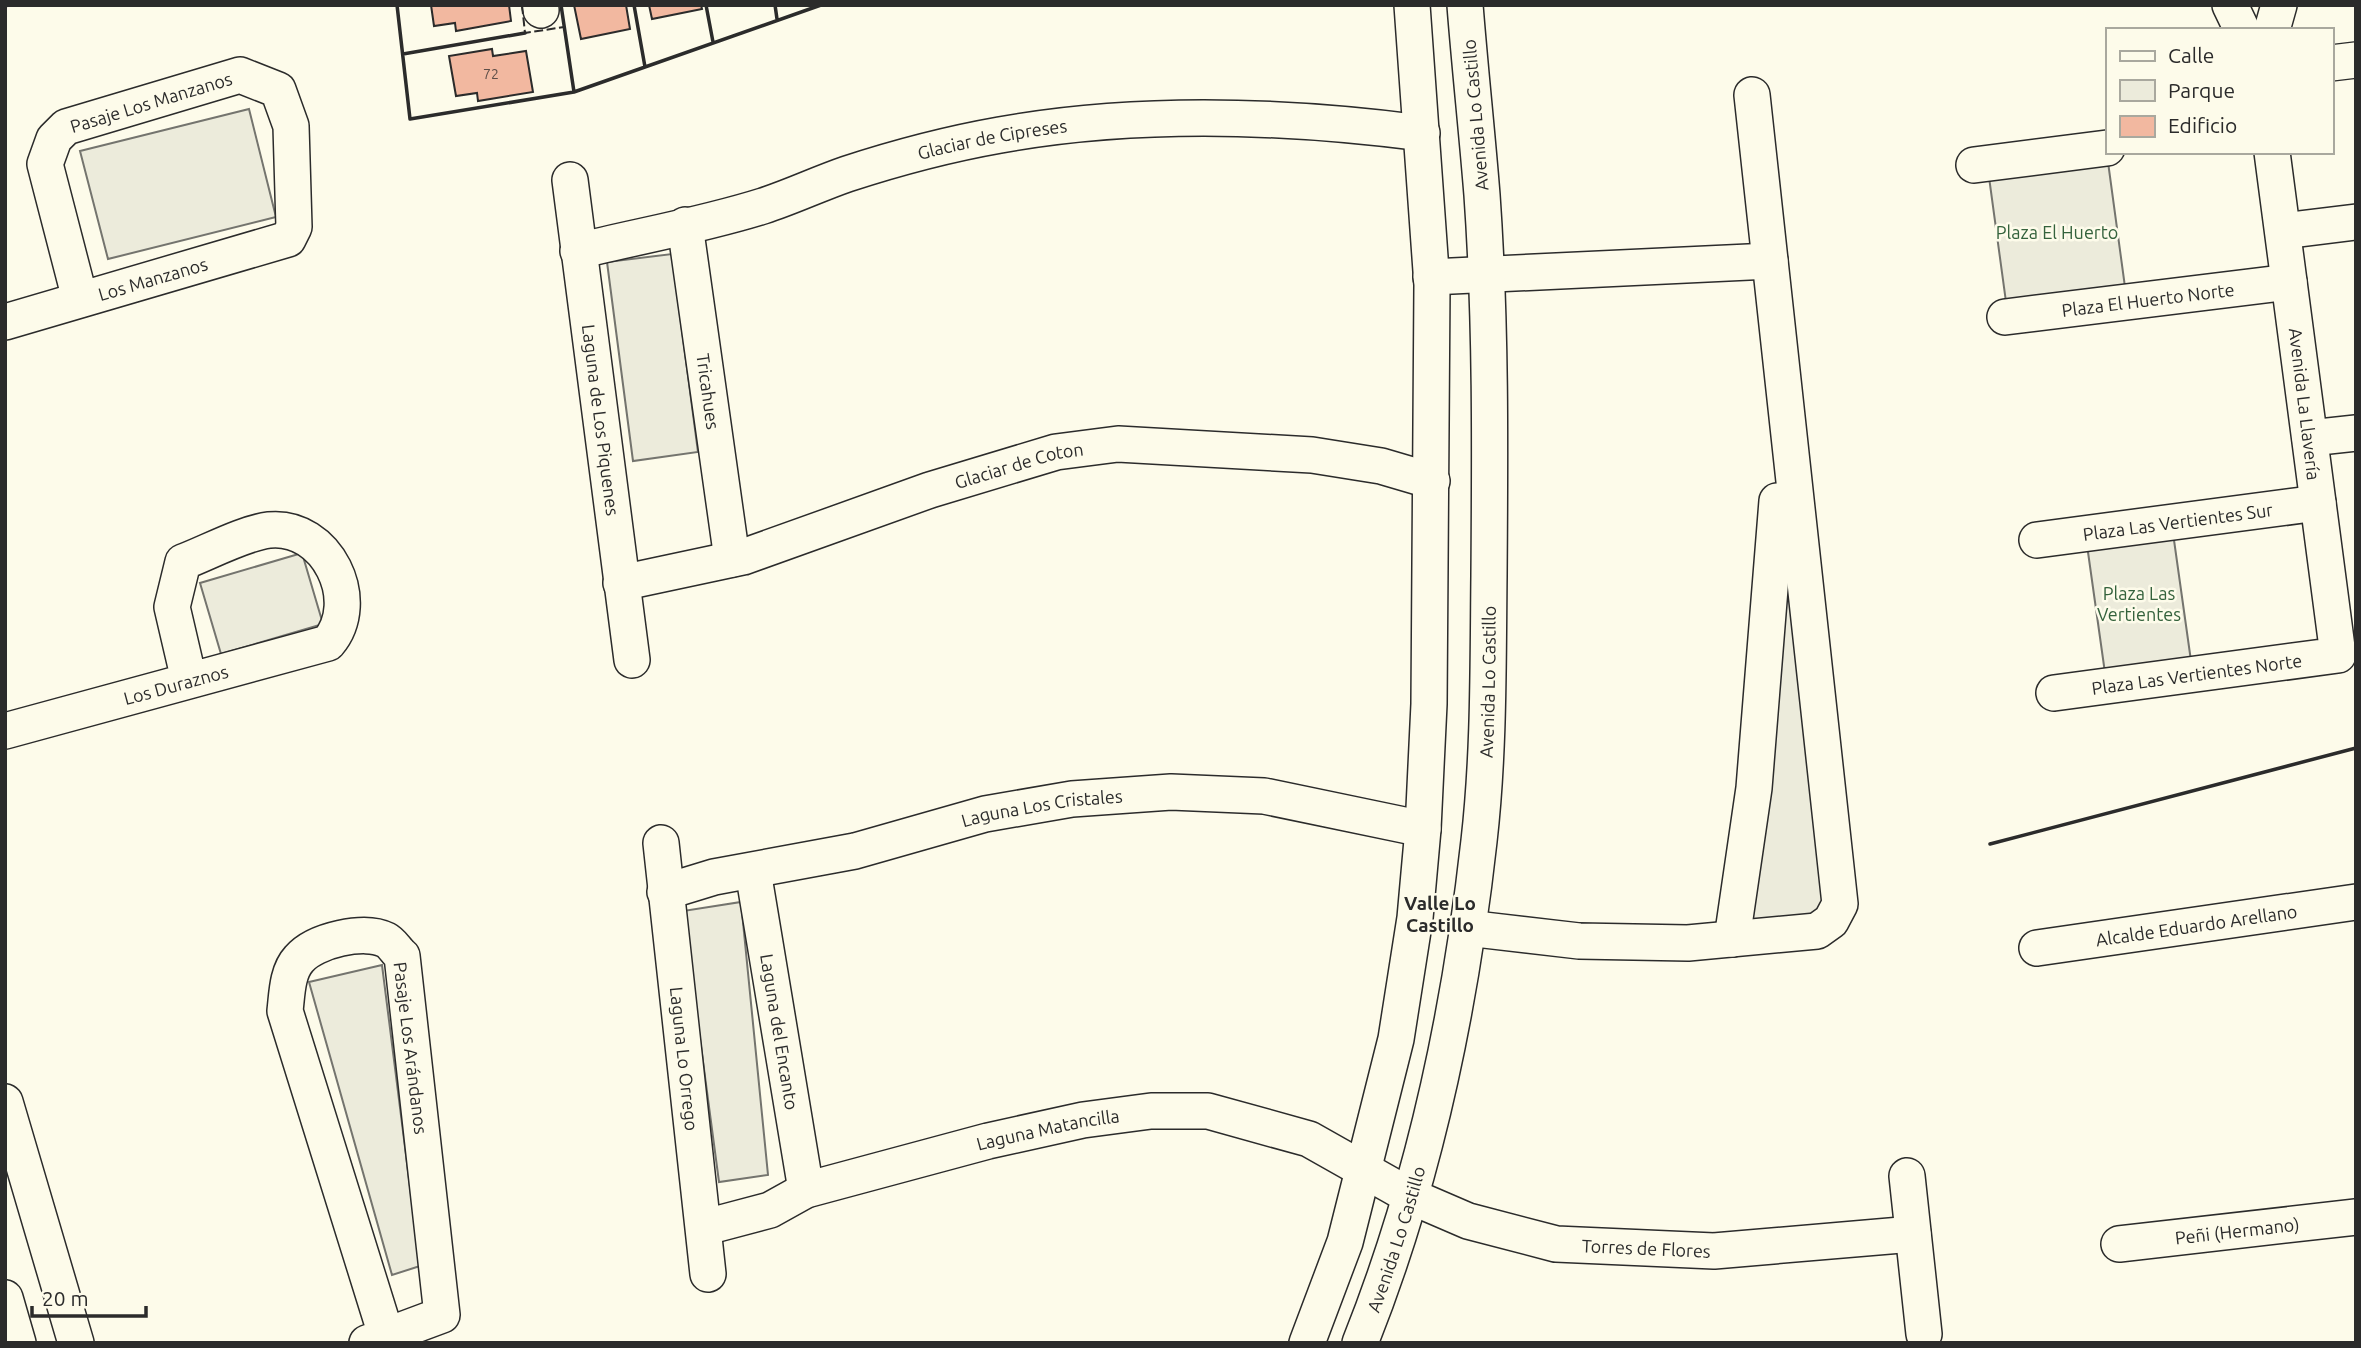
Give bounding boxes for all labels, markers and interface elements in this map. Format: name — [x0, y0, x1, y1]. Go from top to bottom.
legend — [2106, 28, 2333, 154]
street label: Avenida Lo Castillo — [1458, 38, 1492, 192]
text: Calle — [2168, 43, 2214, 67]
house number: 72 — [483, 66, 499, 82]
street label: Pasaje Los Manzanos — [68, 68, 235, 136]
text: Parque — [2168, 78, 2235, 102]
text: Edificio — [2168, 113, 2237, 137]
street label: Glaciar de Cipreses — [915, 115, 1068, 163]
park label: Plaza El Huerto — [1996, 222, 2118, 242]
street label: Los Manzanos — [96, 253, 210, 304]
street label: Plaza El Huerto Norte — [2060, 279, 2235, 320]
street label: Laguna de Los Piquenes — [579, 323, 623, 517]
street label: Avenida La Llavería — [2286, 327, 2324, 481]
street label: Tricahues — [693, 352, 724, 431]
street label: Glaciar de Coton — [952, 439, 1085, 492]
street label: Plaza Las Vertientes Sur — [2082, 499, 2274, 544]
park label: Plaza Las Vertientes — [2097, 583, 2181, 624]
street label: Avenida Lo Castillo — [1476, 606, 1499, 758]
street label: Plaza Las Vertientes Norte — [2090, 650, 2303, 698]
street label: Los Duraznos — [121, 661, 231, 708]
street label: Laguna Los Cristales — [959, 785, 1123, 830]
district label: Valle Lo Castillo — [1404, 892, 1476, 936]
street label: Alcalde Eduardo Arellano — [2094, 901, 2298, 949]
street label: Laguna del Encanto — [757, 952, 803, 1111]
street label: Pasaje Los Arándanos — [391, 961, 432, 1135]
street label: Laguna Lo Orrego — [667, 986, 702, 1132]
street label: Laguna Matancilla — [974, 1105, 1121, 1154]
street label: Avenida Lo Castillo — [1363, 1164, 1428, 1315]
street label: Peñi (Hermano) — [2174, 1214, 2301, 1248]
street label: Torres de Flores — [1581, 1235, 1711, 1261]
scale bar — [32, 1274, 145, 1318]
text: 20 m — [42, 1286, 89, 1310]

